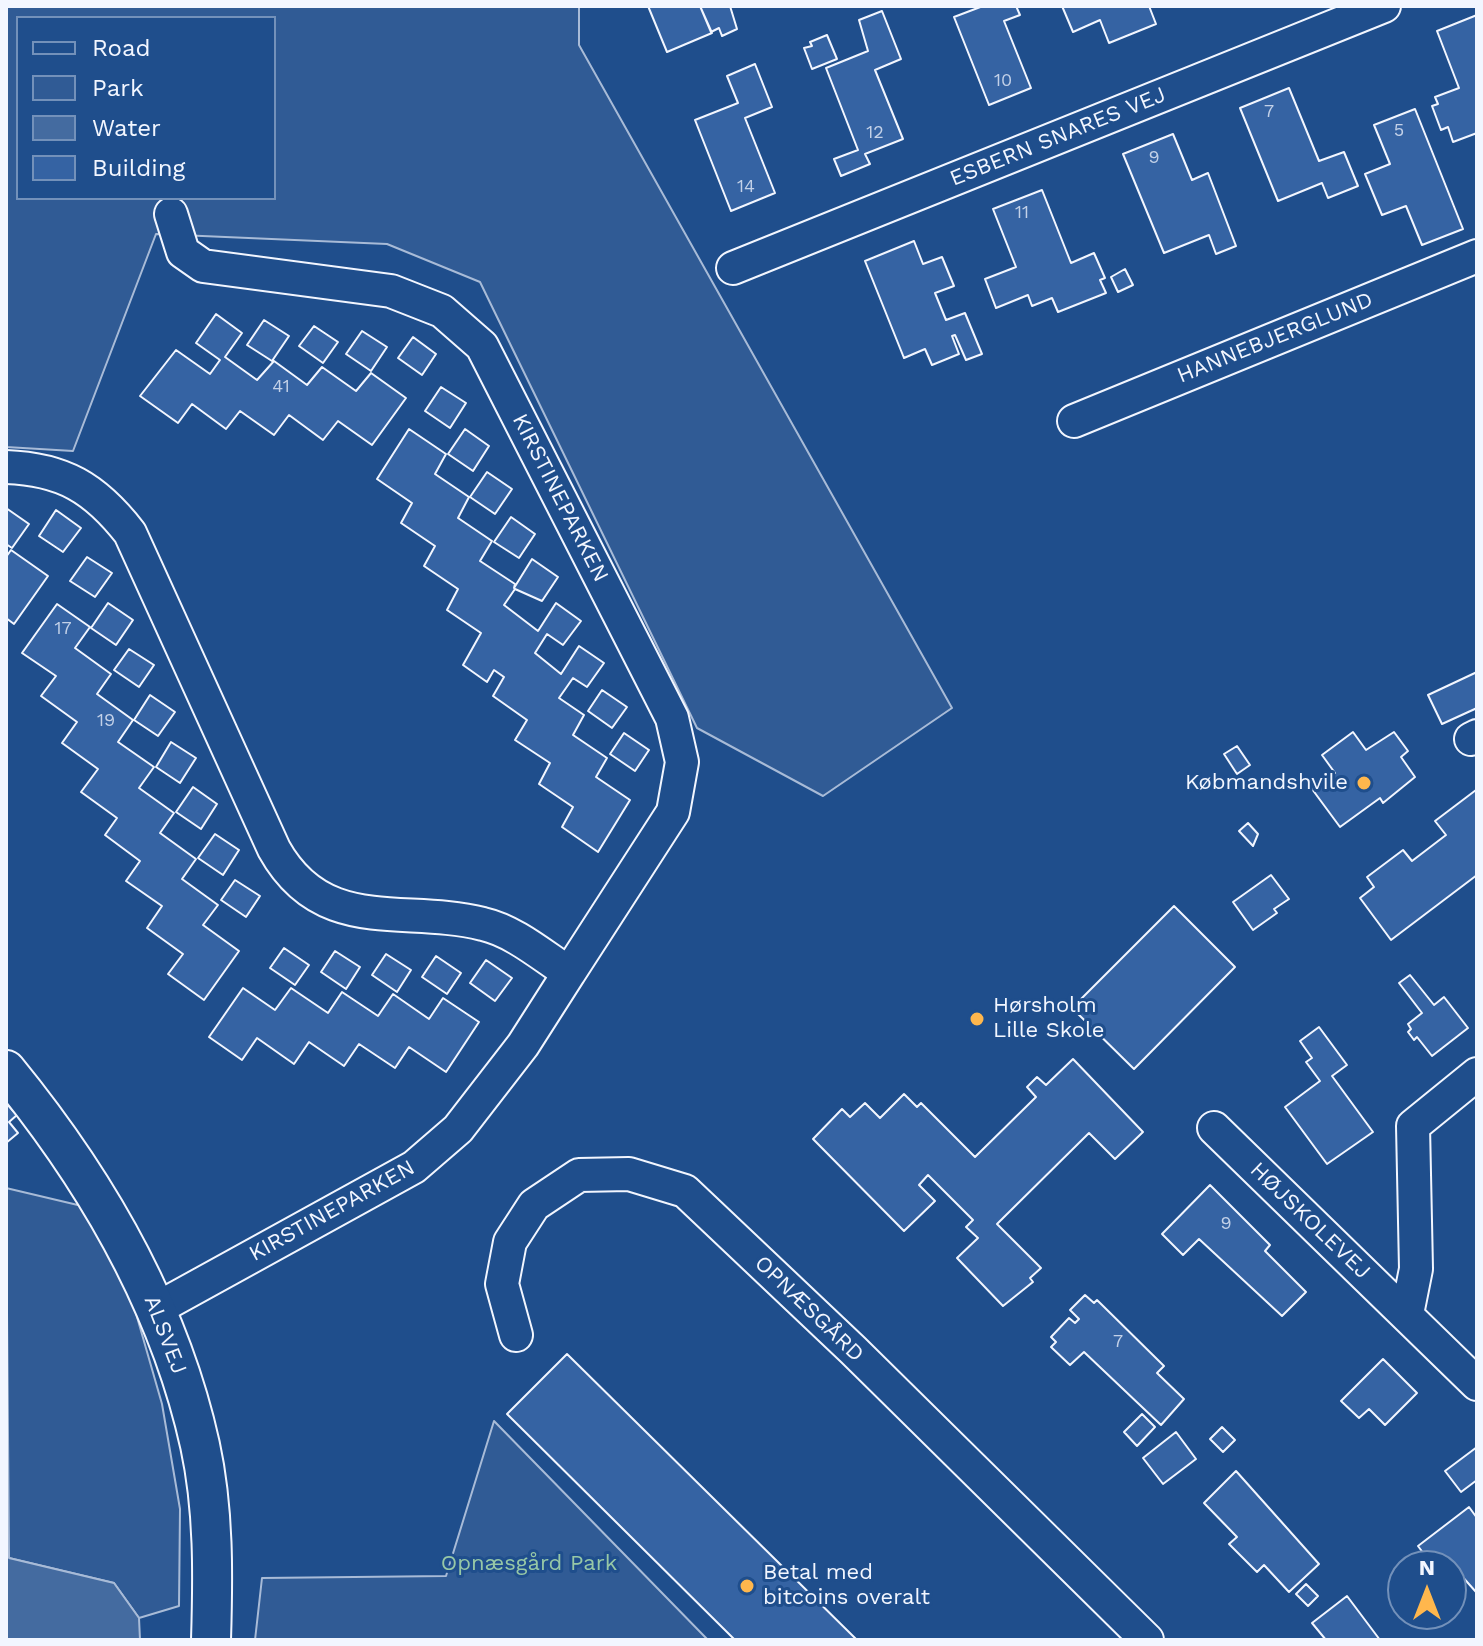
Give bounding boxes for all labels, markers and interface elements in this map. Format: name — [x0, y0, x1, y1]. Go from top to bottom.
legend — [16, 16, 276, 200]
text: Road — [92, 34, 151, 62]
house number: 10 — [994, 70, 1012, 92]
text: Park — [92, 74, 144, 102]
street label: ESBERN SNARES VEJ — [946, 82, 1170, 192]
house number: 7 — [1264, 101, 1274, 123]
text: Water — [92, 114, 161, 142]
house number: 5 — [1394, 120, 1404, 142]
house number: 12 — [866, 122, 884, 144]
house number: 9 — [1148, 147, 1160, 169]
text: Building — [92, 154, 185, 182]
house number: 14 — [737, 176, 755, 198]
house number: 11 — [1015, 202, 1029, 224]
street label: HANNEBJERGLUND — [1173, 287, 1377, 389]
house number: 41 — [272, 376, 290, 398]
street label: KIRSTINEPARKEN — [506, 410, 614, 586]
house number: 17 — [54, 618, 72, 640]
house number: 19 — [97, 710, 115, 732]
place label: Købmandshvile — [1185, 770, 1348, 796]
marker: Købmandshvile — [1355, 774, 1373, 792]
place label: Hørsholm Lille Skole — [993, 993, 1104, 1044]
marker: Hørsholm Lille Skole — [968, 1010, 986, 1028]
street label: KIRSTINEPARKEN — [245, 1155, 419, 1267]
street label: HØJSKOLEVEJ — [1244, 1157, 1376, 1285]
house number: 9 — [1220, 1213, 1232, 1235]
street label: OPNÆSGÅRD — [749, 1250, 869, 1368]
street label: ALSVEJ — [138, 1292, 192, 1378]
house number: 7 — [1113, 1331, 1123, 1353]
north arrow — [1387, 1550, 1467, 1630]
park label: Opnæsgård Park — [441, 1551, 617, 1577]
text: N — [1419, 1555, 1435, 1580]
place label: Betal med bitcoins overalt — [763, 1560, 930, 1612]
marker: Betal med bitcoins overalt — [738, 1577, 756, 1595]

